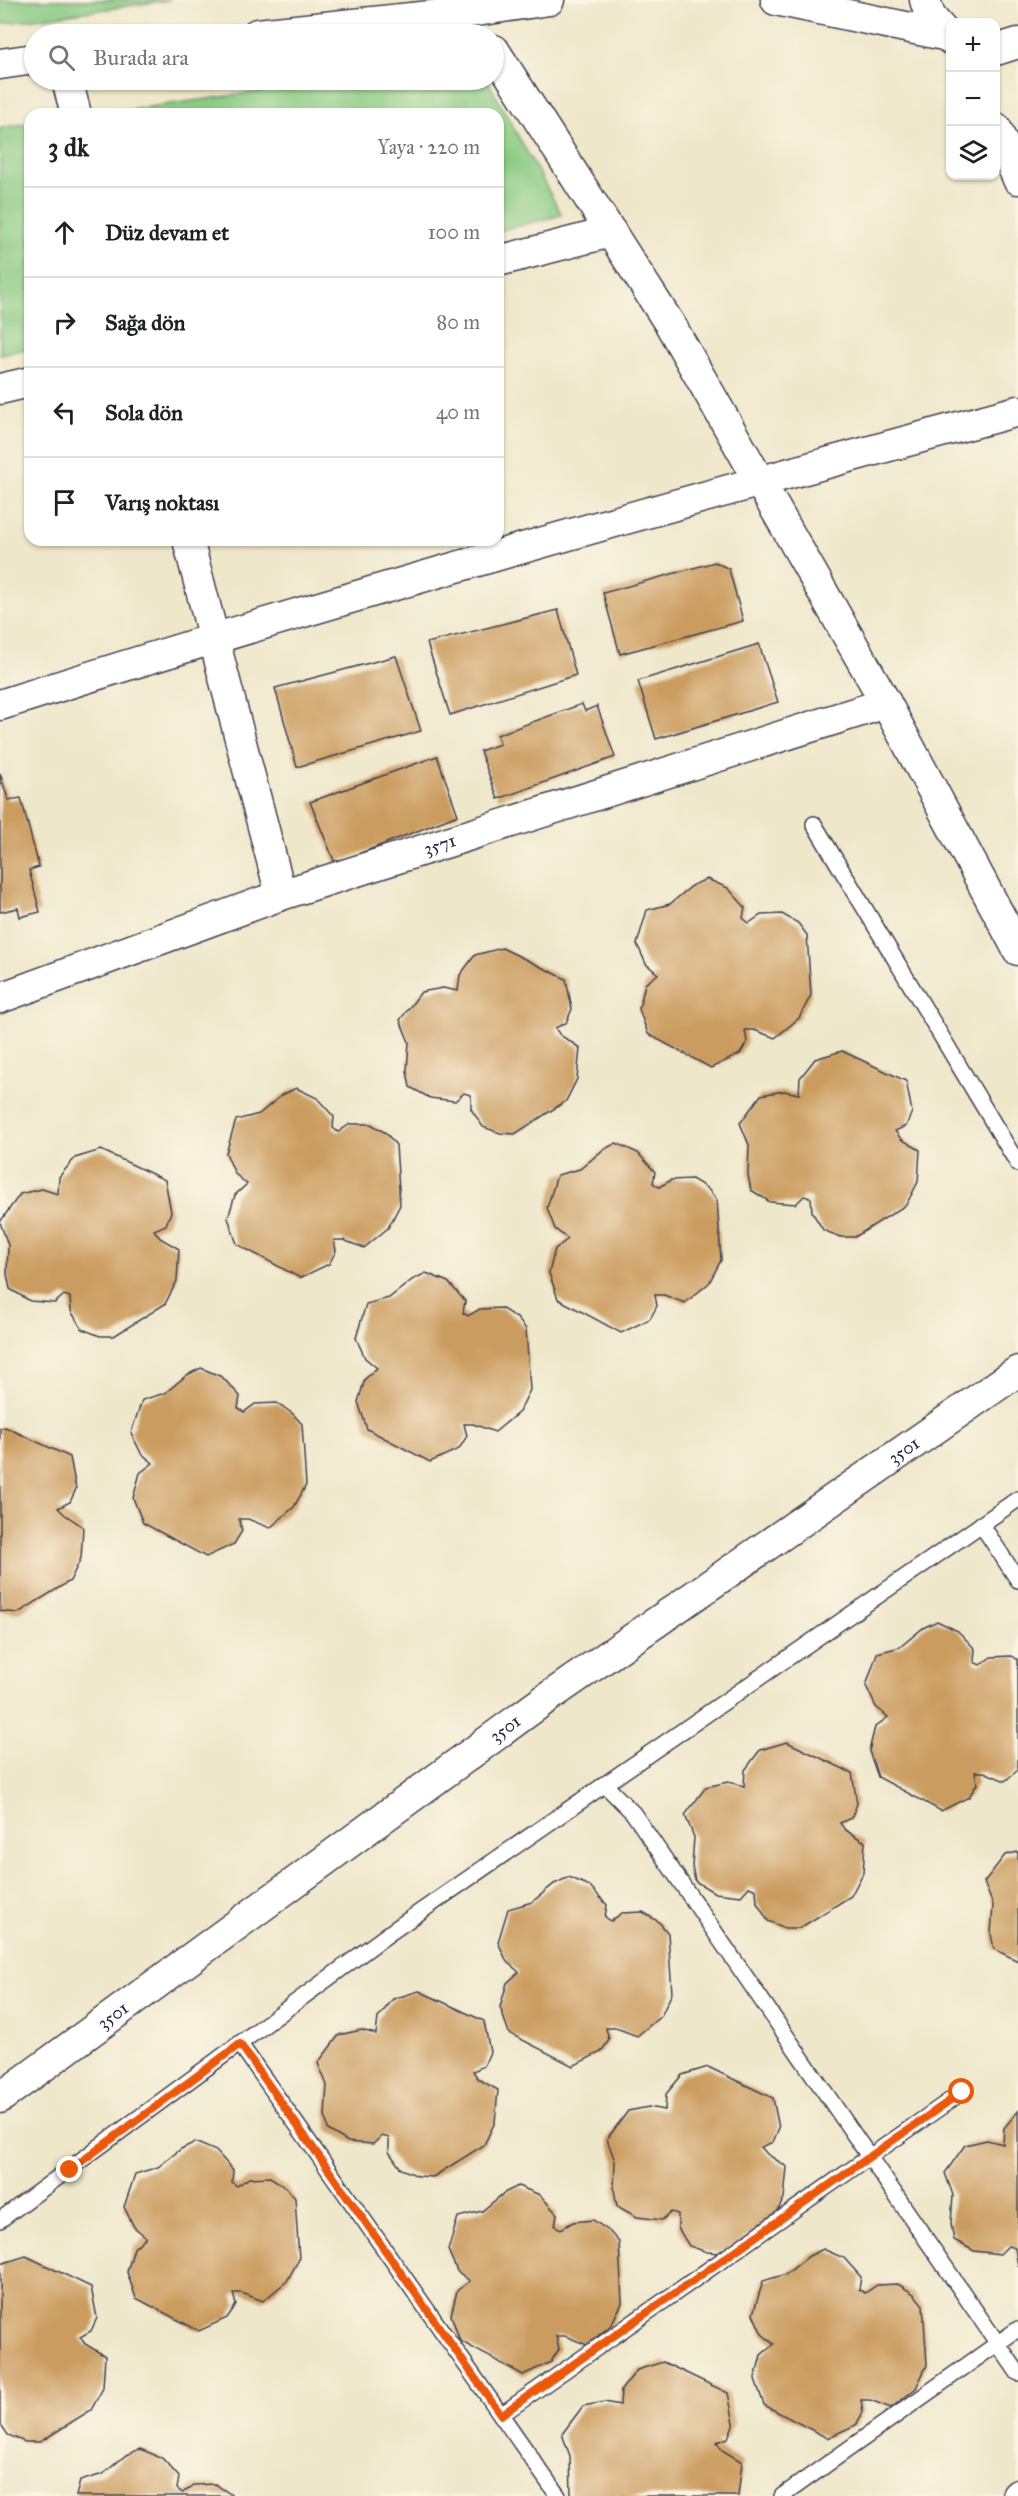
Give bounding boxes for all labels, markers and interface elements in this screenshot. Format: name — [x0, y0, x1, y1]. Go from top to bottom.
map controls — [946, 18, 1000, 180]
button: + — [946, 18, 1000, 72]
search box — [24, 24, 504, 90]
icon: search — [45, 41, 78, 74]
text: Burada ara — [93, 44, 189, 71]
button: − — [946, 72, 1000, 126]
button: layers — [946, 126, 1000, 180]
text: 3 dk — [48, 131, 89, 163]
text: Yaya · 220 m — [377, 135, 480, 159]
icon: ahead — [48, 216, 81, 249]
text: Düz devam et — [105, 219, 229, 246]
text: 100 m — [428, 220, 480, 244]
icon: right — [48, 306, 81, 339]
text: Sağa dön — [105, 309, 185, 336]
text: 80 m — [437, 310, 480, 334]
icon: left — [48, 396, 81, 429]
text: Sola dön — [105, 399, 183, 426]
text: 40 m — [436, 400, 480, 424]
icon: arrive — [48, 486, 81, 519]
text: Varış noktası — [105, 489, 219, 516]
street label: 3571 — [421, 829, 459, 860]
street label: 3501 — [884, 1432, 924, 1469]
street label: 3501 — [485, 1710, 525, 1747]
street label: 3501 — [93, 1997, 133, 2034]
route start — [948, 2078, 974, 2104]
route end — [56, 2156, 82, 2182]

